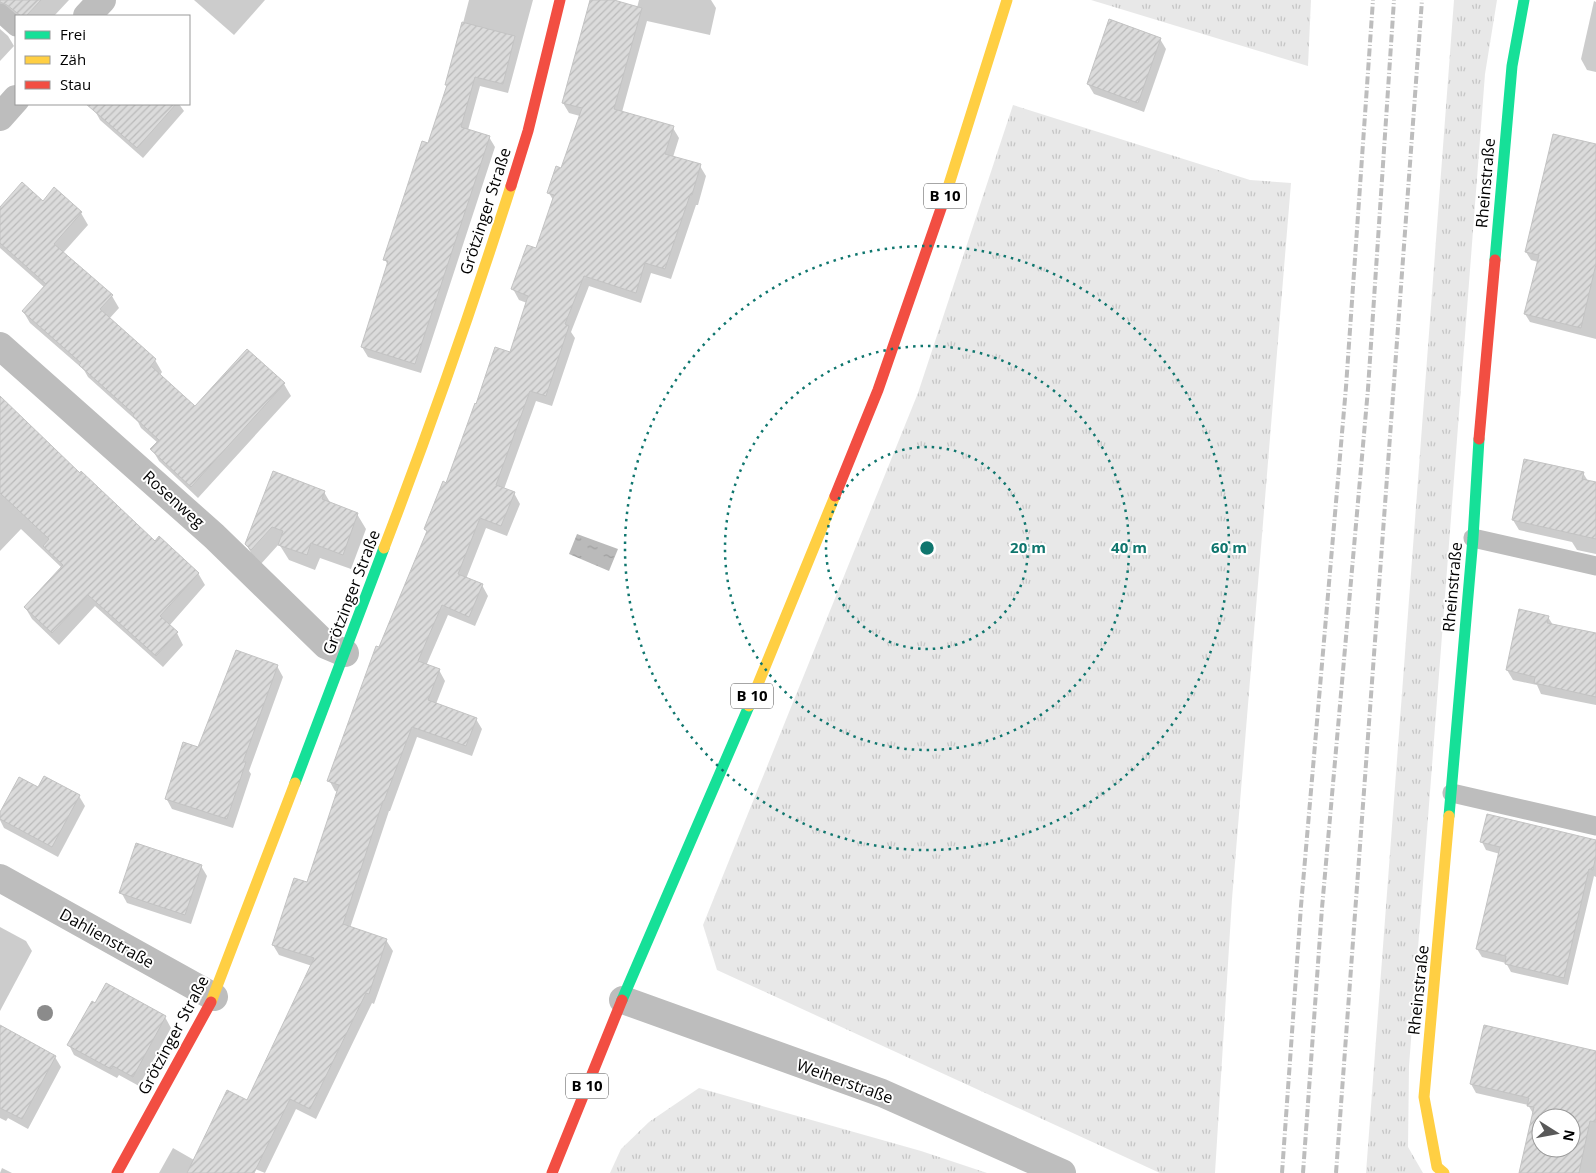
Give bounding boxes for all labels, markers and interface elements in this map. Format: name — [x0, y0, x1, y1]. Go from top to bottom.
legend — [15, 15, 190, 105]
text: Frei — [60, 24, 86, 44]
text: Zäh — [60, 49, 86, 69]
text: Stau — [60, 74, 91, 94]
street label: Rheinstraße — [1470, 137, 1500, 229]
street label: Grötzinger Straße — [454, 145, 516, 277]
road number: B 10 — [924, 184, 966, 208]
street label: Rosenweg — [138, 465, 210, 533]
street label: Grötzinger Straße — [317, 526, 385, 658]
text: 20 m — [1010, 537, 1046, 557]
text: 40 m — [1111, 537, 1147, 557]
text: 60 m — [1211, 537, 1247, 557]
centre of rings — [918, 539, 936, 557]
street label: Rheinstraße — [1437, 541, 1467, 633]
road number: B 10 — [731, 684, 773, 708]
street label: Dahlienstraße — [56, 903, 158, 973]
street label: Rheinstraße — [1402, 944, 1434, 1036]
street label: Grötzinger Straße — [132, 972, 214, 1098]
street label: Weiherstraße — [794, 1053, 896, 1109]
road number: B 10 — [566, 1074, 608, 1098]
north arrow — [1531, 1108, 1581, 1158]
text: N — [1559, 1128, 1580, 1143]

